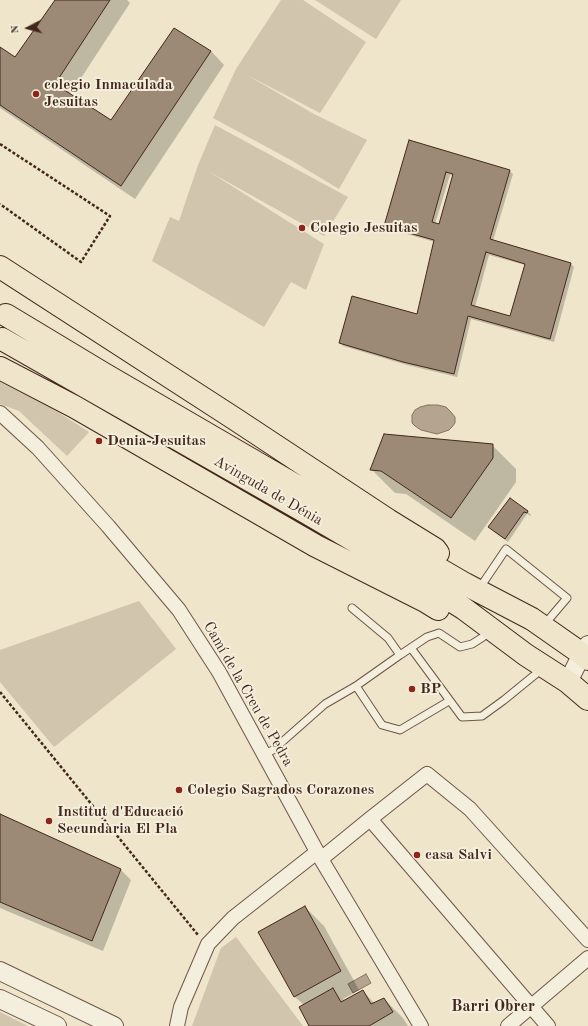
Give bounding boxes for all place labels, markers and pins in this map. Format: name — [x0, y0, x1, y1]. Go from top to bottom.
place label: colegio Inmaculada Jesuitas — [44, 76, 173, 111]
marker: colegio Inmaculada Jesuitas — [31, 89, 41, 99]
place label: Colegio Jesuitas — [310, 219, 418, 237]
marker: Colegio Jesuitas — [297, 223, 307, 233]
place label: Denia-Jesuitas — [107, 432, 206, 450]
marker: Denia-Jesuitas — [94, 436, 104, 446]
place label: BP — [420, 680, 441, 698]
marker: BP — [407, 684, 417, 694]
place label: Colegio Sagrados Corazones — [187, 781, 374, 799]
marker: Colegio Sagrados Corazones — [174, 785, 184, 795]
place label: Institut d'Educació Secundària El Pla — [57, 803, 184, 838]
marker: Institut d'Educació Secundària El Pla — [44, 816, 54, 826]
place label: casa Salvi — [425, 846, 492, 864]
marker: casa Salvi — [412, 850, 422, 860]

